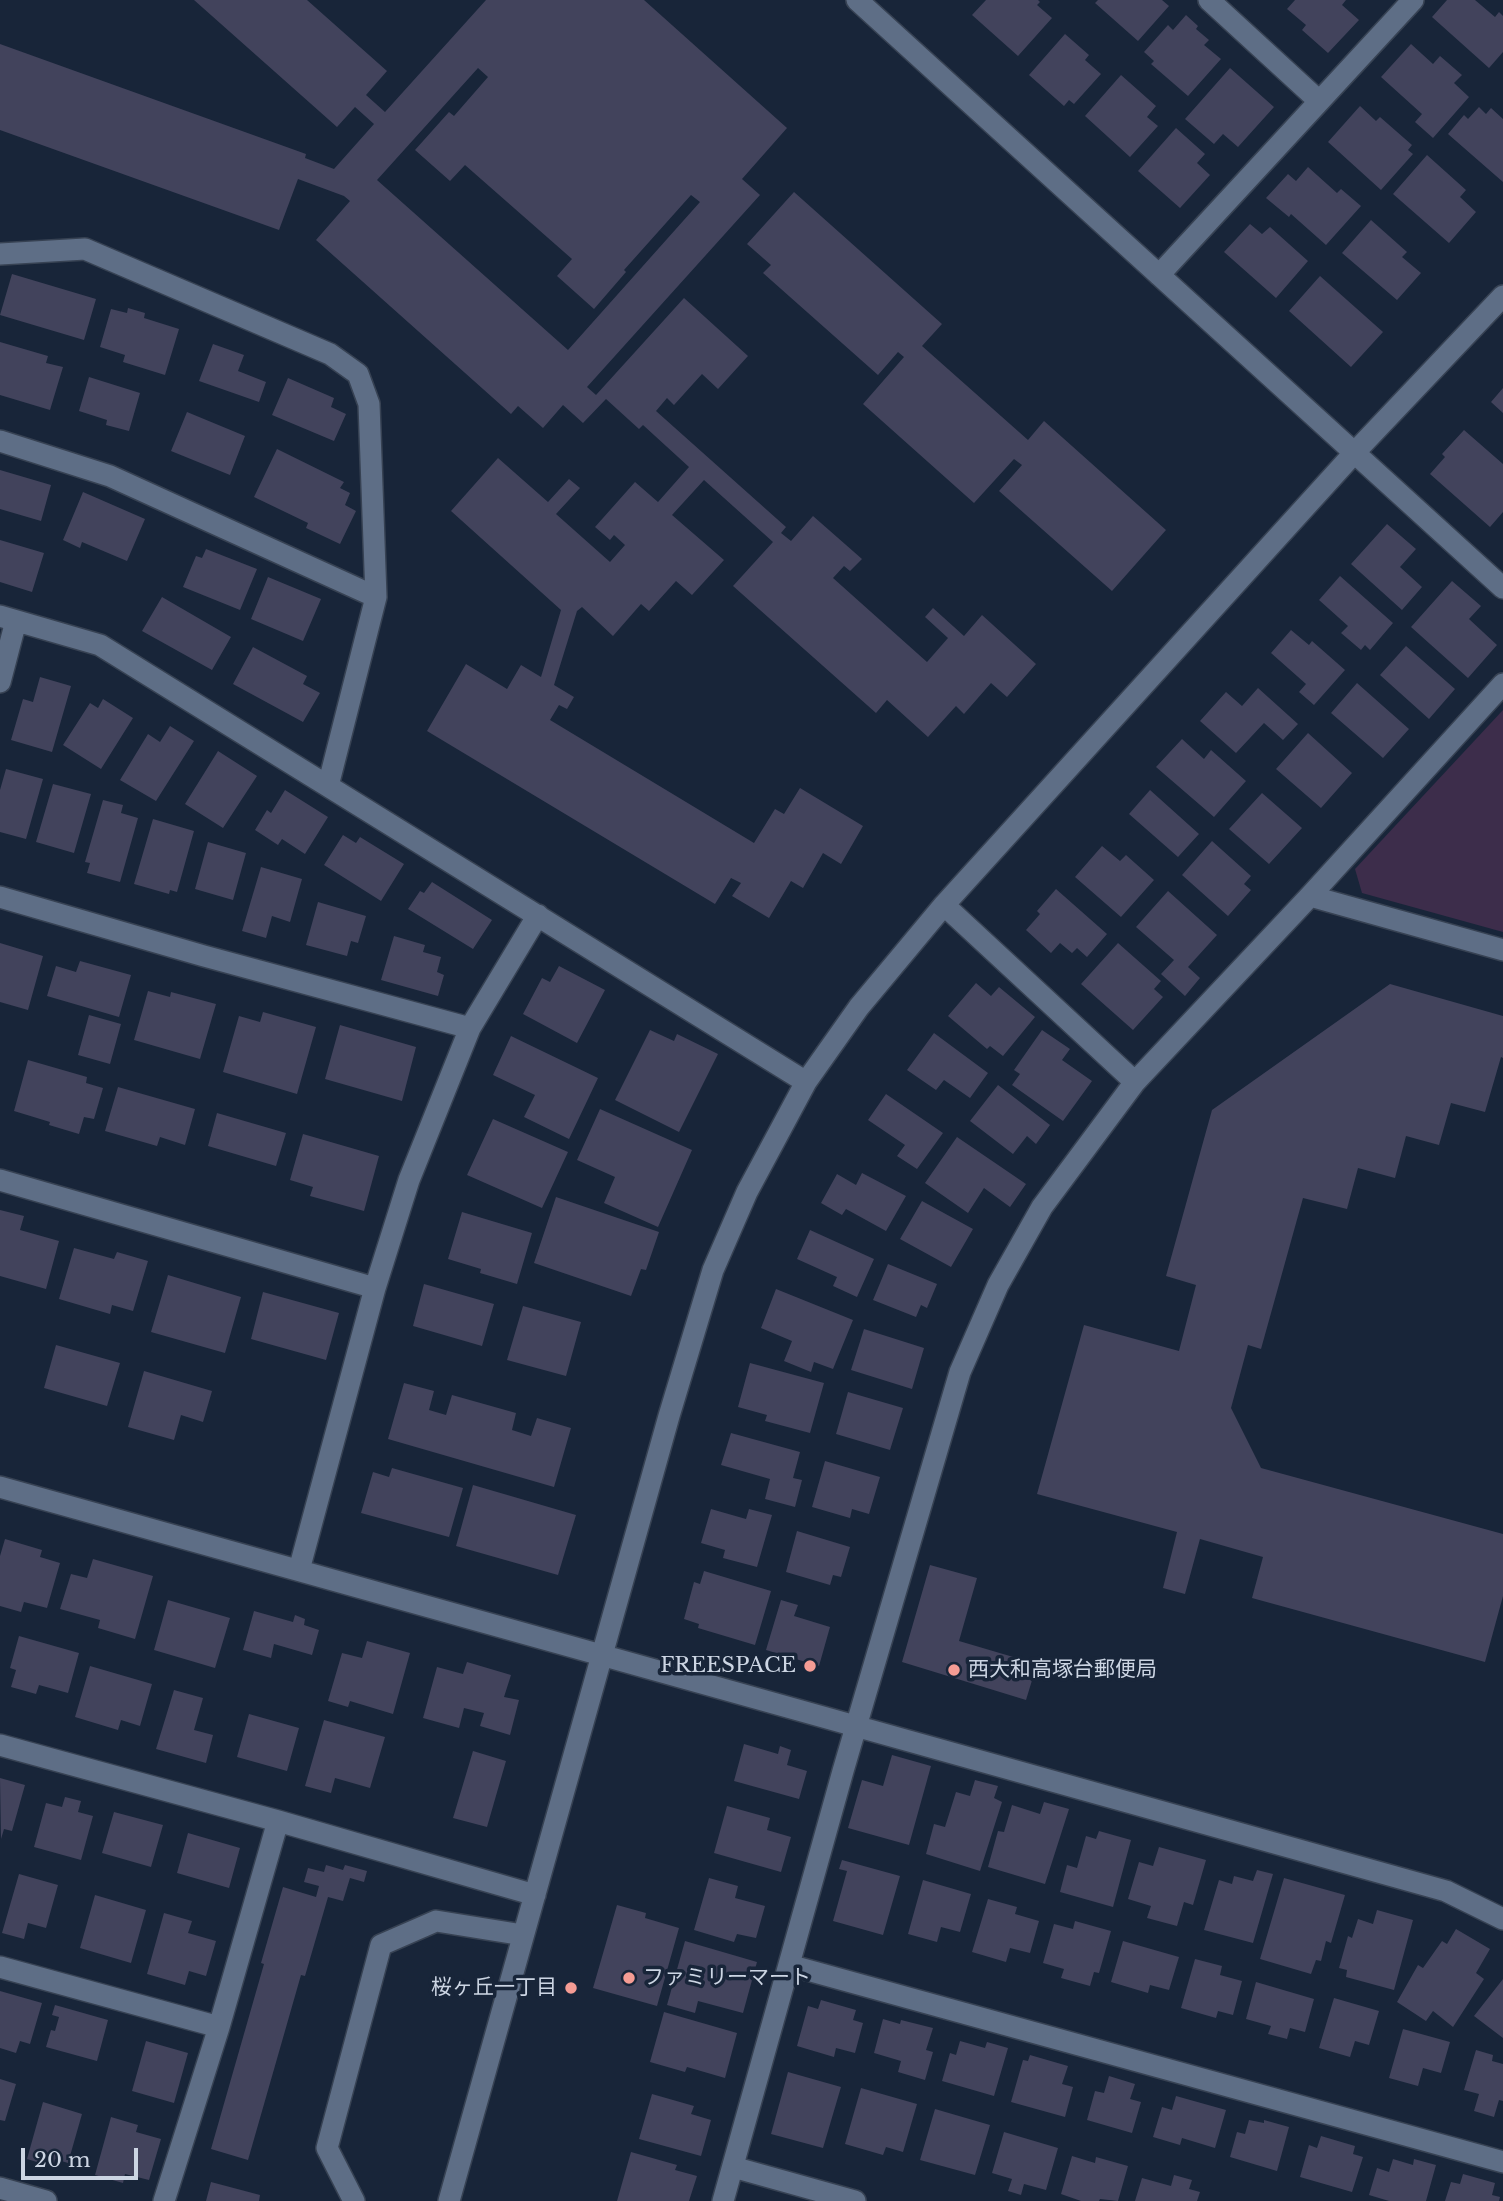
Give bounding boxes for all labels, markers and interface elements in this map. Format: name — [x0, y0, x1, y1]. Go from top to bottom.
place label: FREESPACE — [660, 1653, 796, 1679]
place label: 西大和高塚台郵便局 — [968, 1657, 1157, 1683]
marker: FREESPACE — [802, 1658, 818, 1674]
marker: 西大和高塚台郵便局 — [946, 1662, 962, 1678]
place label: ファミリーマート — [643, 1965, 811, 1991]
marker: ファミリーマート — [621, 1970, 637, 1986]
place label: 桜ヶ丘一丁目 — [431, 1975, 557, 2001]
marker: 桜ヶ丘一丁目 — [563, 1980, 579, 1996]
scale bar — [24, 2134, 142, 2178]
text: 20 m — [34, 2147, 91, 2173]

